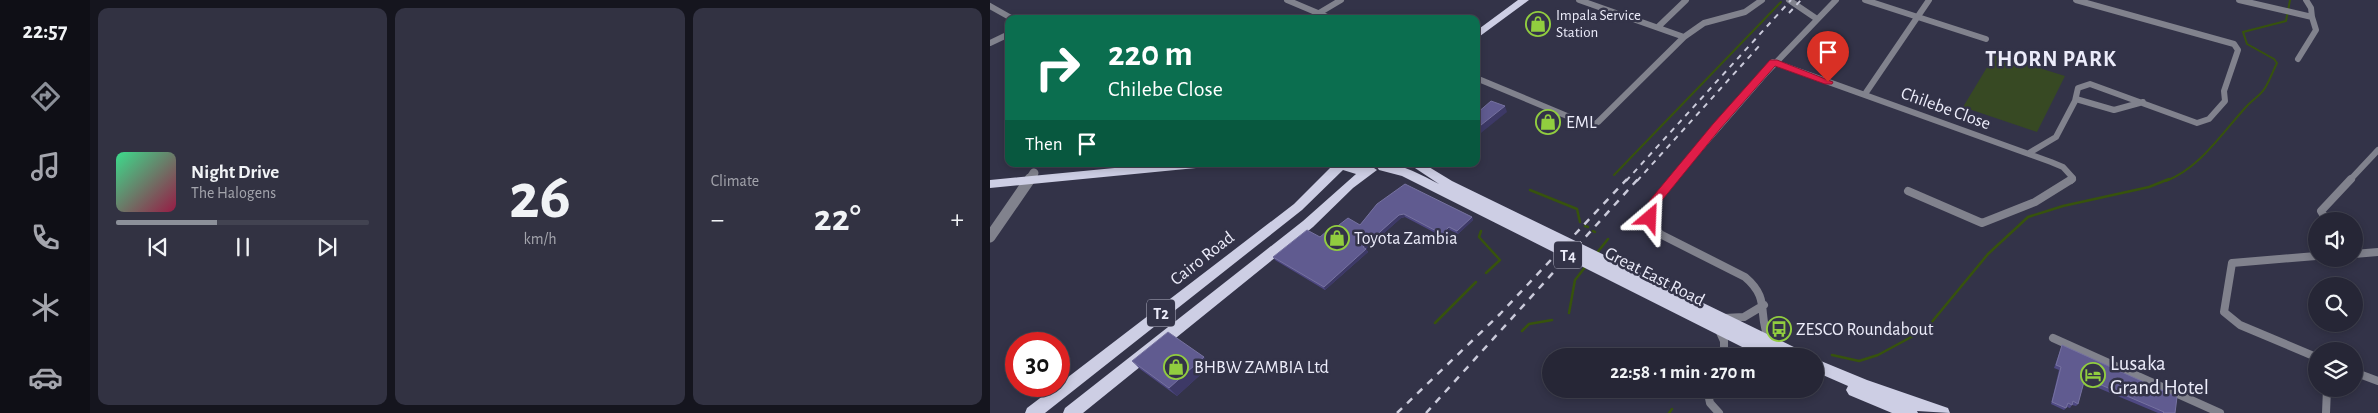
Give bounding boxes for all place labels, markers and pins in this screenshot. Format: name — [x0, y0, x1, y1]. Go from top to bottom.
place label: Impala Service Station — [1556, 8, 1641, 40]
shop icon: Impala Service Station — [1525, 11, 1551, 37]
pin — [1807, 31, 1849, 82]
shop icon: EML — [1535, 109, 1561, 135]
place label: EML — [1566, 114, 1597, 132]
shop icon: Toyota Zambia — [1324, 225, 1350, 251]
place label: Toyota Zambia — [1354, 230, 1457, 248]
bus stop icon: ZESCO Roundabout — [1766, 316, 1792, 342]
place label: ZESCO Roundabout — [1796, 321, 1934, 339]
place label: Lusaka Grand Hotel — [2110, 353, 2209, 398]
shop icon: BHBW ZAMBIA Ltd — [1163, 354, 1189, 380]
place label: BHBW ZAMBIA Ltd — [1194, 359, 1329, 377]
hotel icon: Lusaka Grand Hotel — [2080, 362, 2106, 388]

